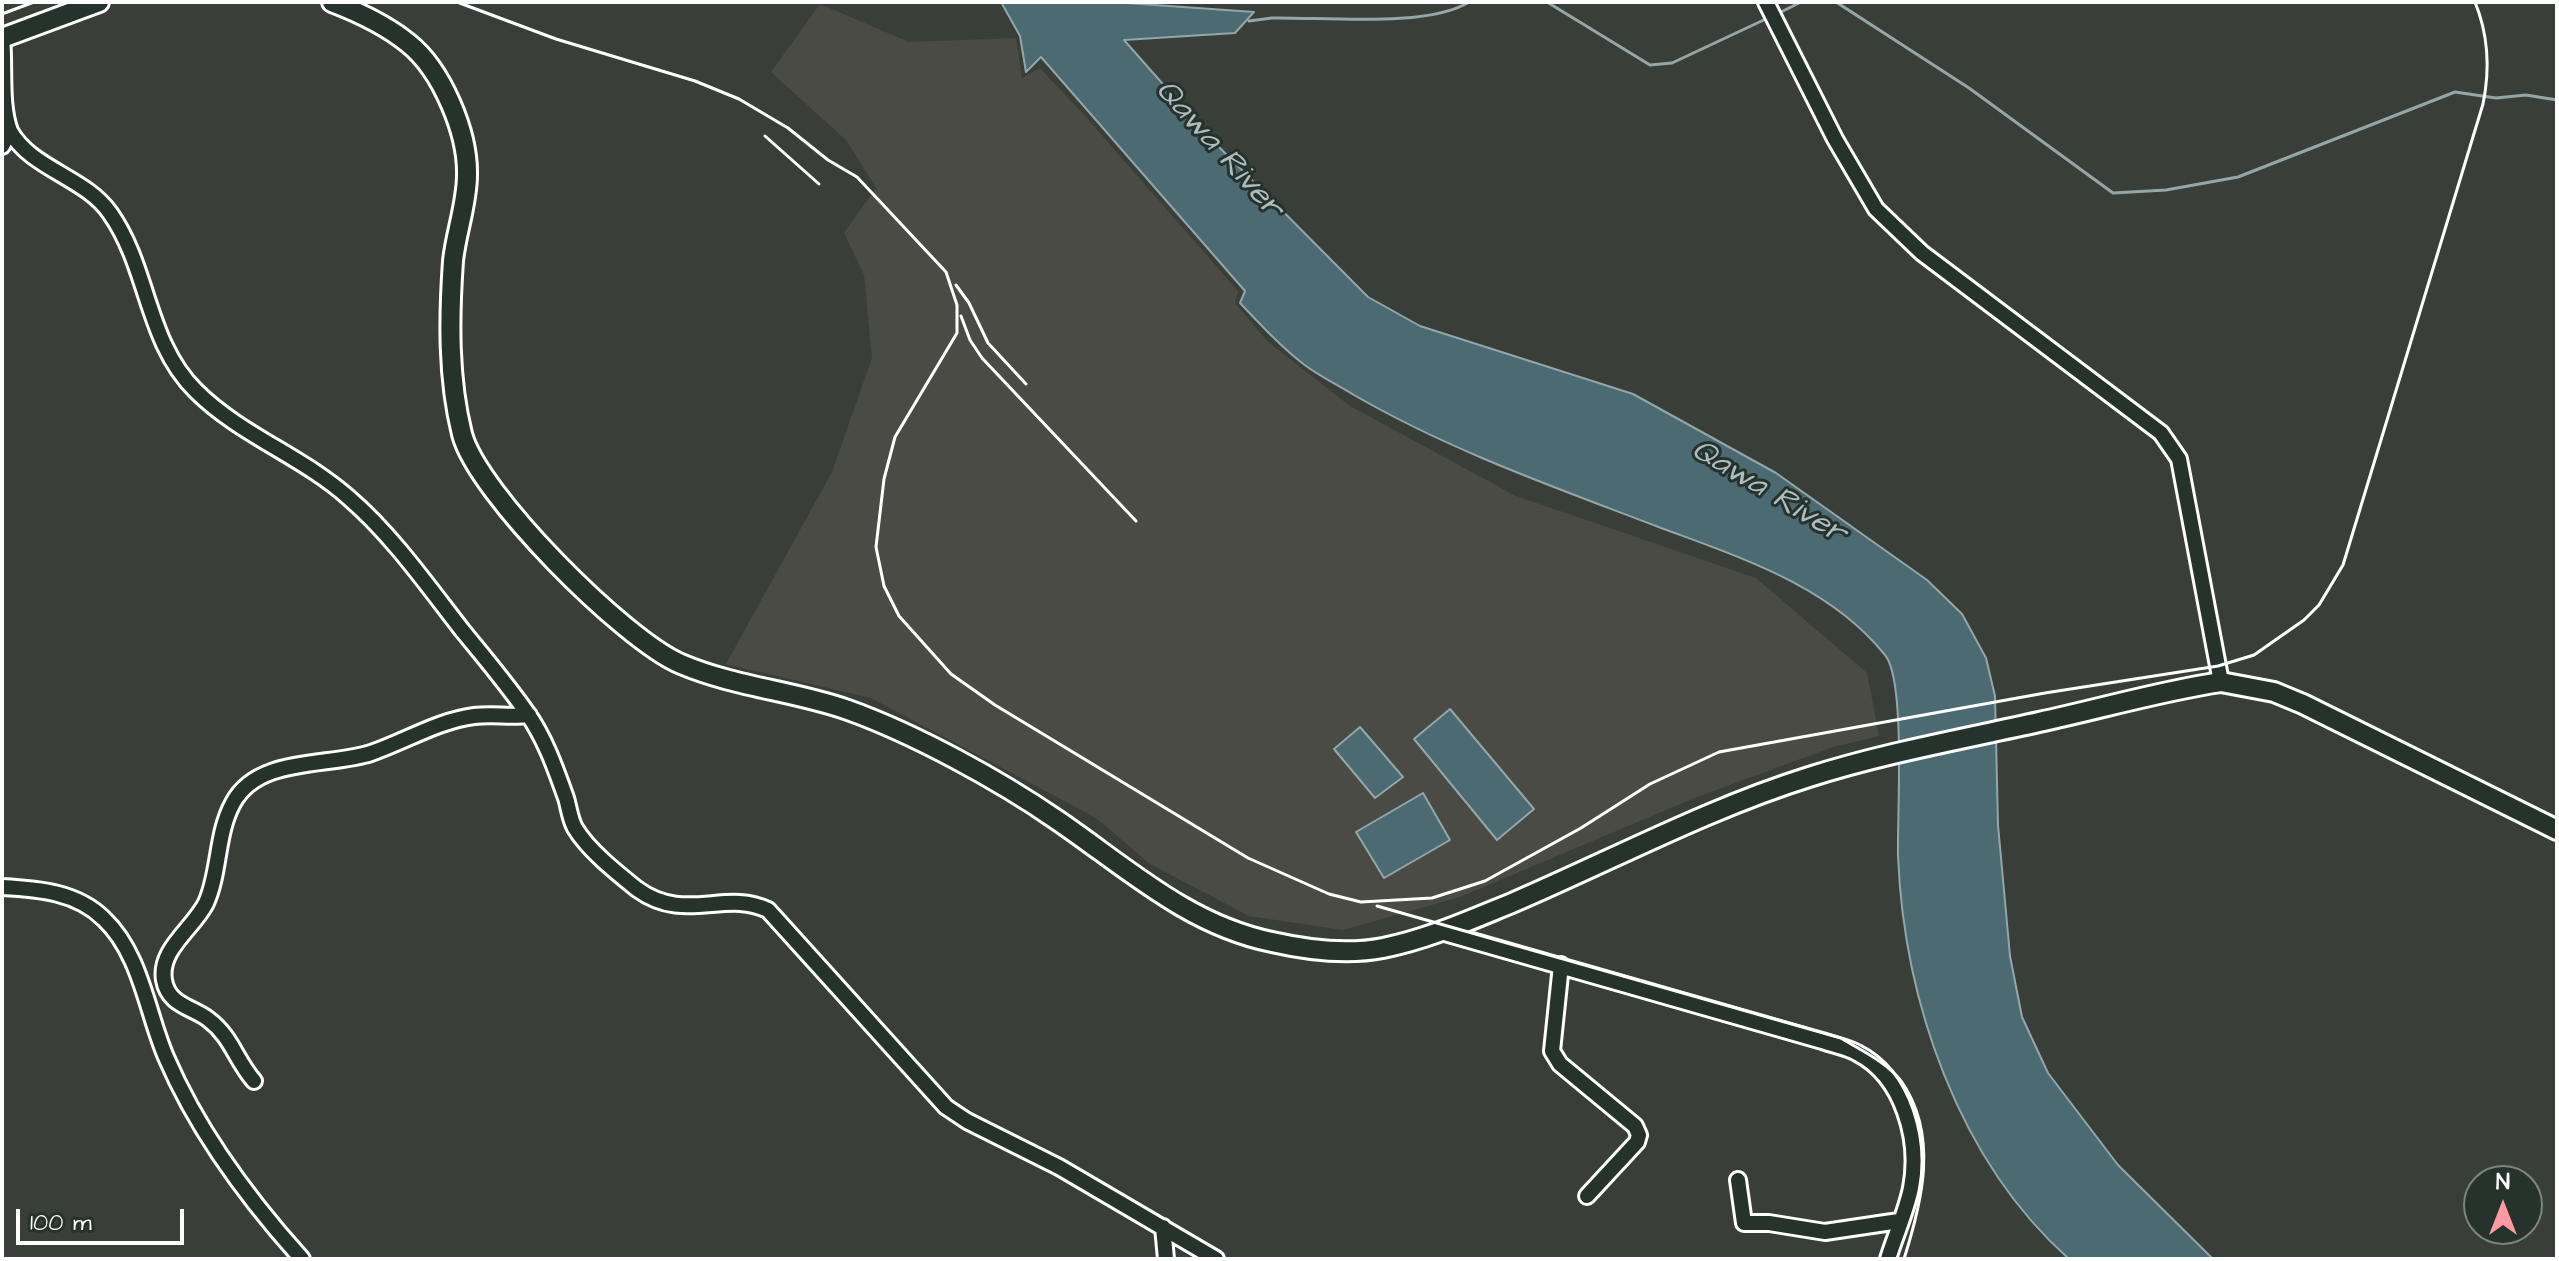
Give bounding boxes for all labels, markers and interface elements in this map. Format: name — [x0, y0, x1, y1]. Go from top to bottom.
water label: Qawa River — [1146, 73, 1290, 227]
water label: Qawa River — [1684, 432, 1852, 554]
north arrow — [2463, 1165, 2543, 1245]
text: N — [2496, 1167, 2510, 1198]
scale bar — [20, 1193, 188, 1243]
text: 100 m — [30, 1206, 92, 1240]

